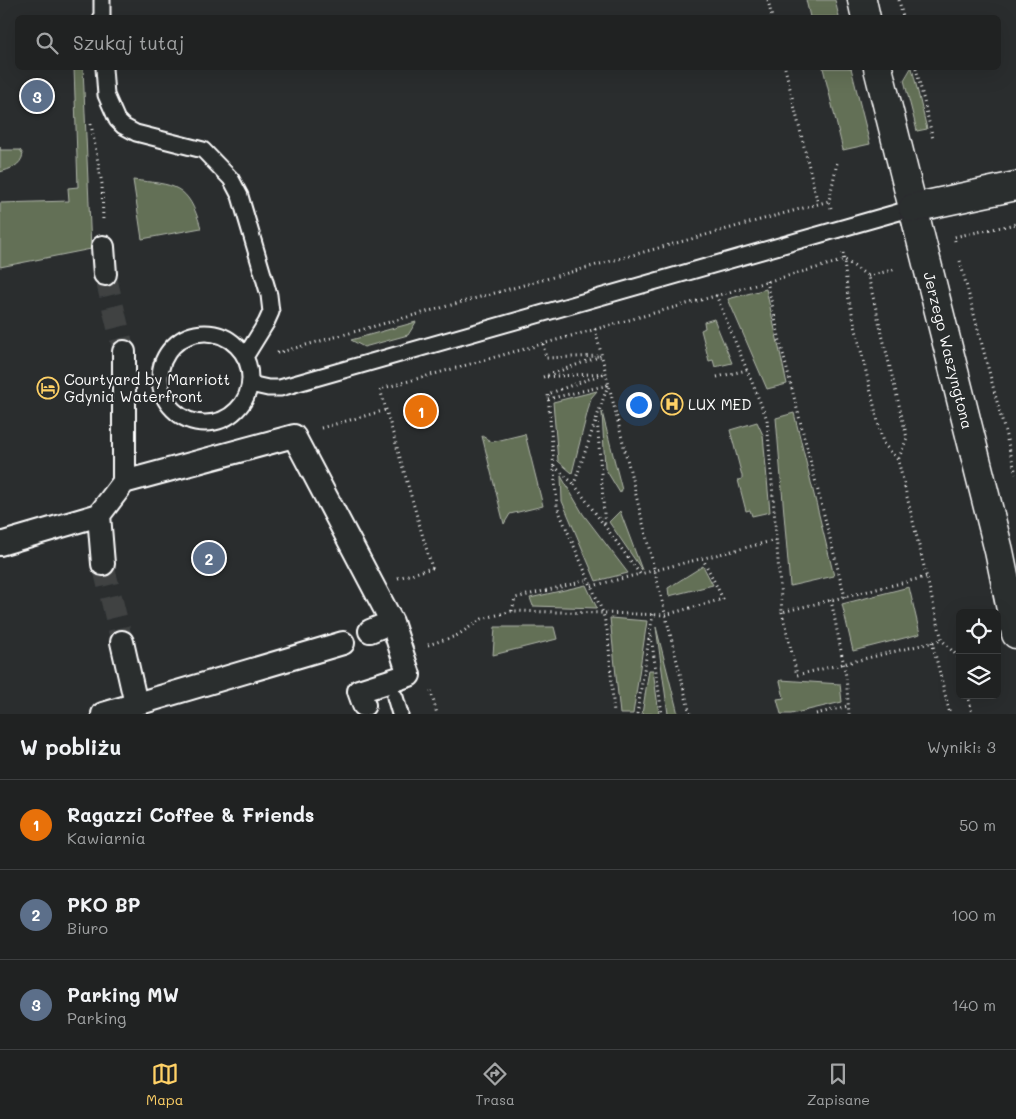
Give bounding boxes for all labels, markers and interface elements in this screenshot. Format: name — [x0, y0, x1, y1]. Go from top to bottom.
search box — [15, 15, 1001, 70]
icon: search — [33, 29, 61, 57]
text: Szukaj tutaj — [73, 30, 184, 55]
pin: 3 — [21, 77, 53, 115]
street label: Jerzego Waszyngtona — [919, 270, 978, 431]
place label: Courtyard by Marriott Gdynia Waterfront — [64, 369, 230, 406]
hotel icon: Courtyard by Marriott Gdynia Waterfront — [36, 376, 60, 400]
pin: 1 — [405, 392, 437, 430]
your location — [626, 392, 652, 418]
hospital icon: LUX MED — [660, 392, 684, 416]
place label: LUX MED — [688, 394, 752, 414]
pin: 2 — [193, 539, 225, 577]
map controls — [956, 609, 1001, 699]
button: locate — [956, 609, 1001, 654]
button: layers — [956, 654, 1001, 699]
text: W pobliżu — [20, 733, 121, 760]
text: Wyniki: 3 — [927, 736, 996, 757]
text: Ragazzi Coffee & Friends — [67, 802, 314, 827]
text: 1 — [32, 814, 40, 835]
text: 50 m — [959, 814, 996, 835]
text: Kawiarnia — [67, 827, 146, 848]
text: PKO BP — [67, 892, 141, 917]
text: 2 — [32, 904, 40, 925]
text: 100 m — [951, 904, 996, 925]
text: Biuro — [67, 917, 108, 938]
text: Parking MW — [67, 982, 179, 1007]
text: 3 — [31, 994, 41, 1015]
text: 140 m — [952, 994, 996, 1015]
text: Parking — [67, 1007, 126, 1028]
tab: Mapa — [146, 1060, 183, 1109]
tab: Trasa — [476, 1060, 515, 1109]
tab: Zapisane — [807, 1060, 870, 1109]

